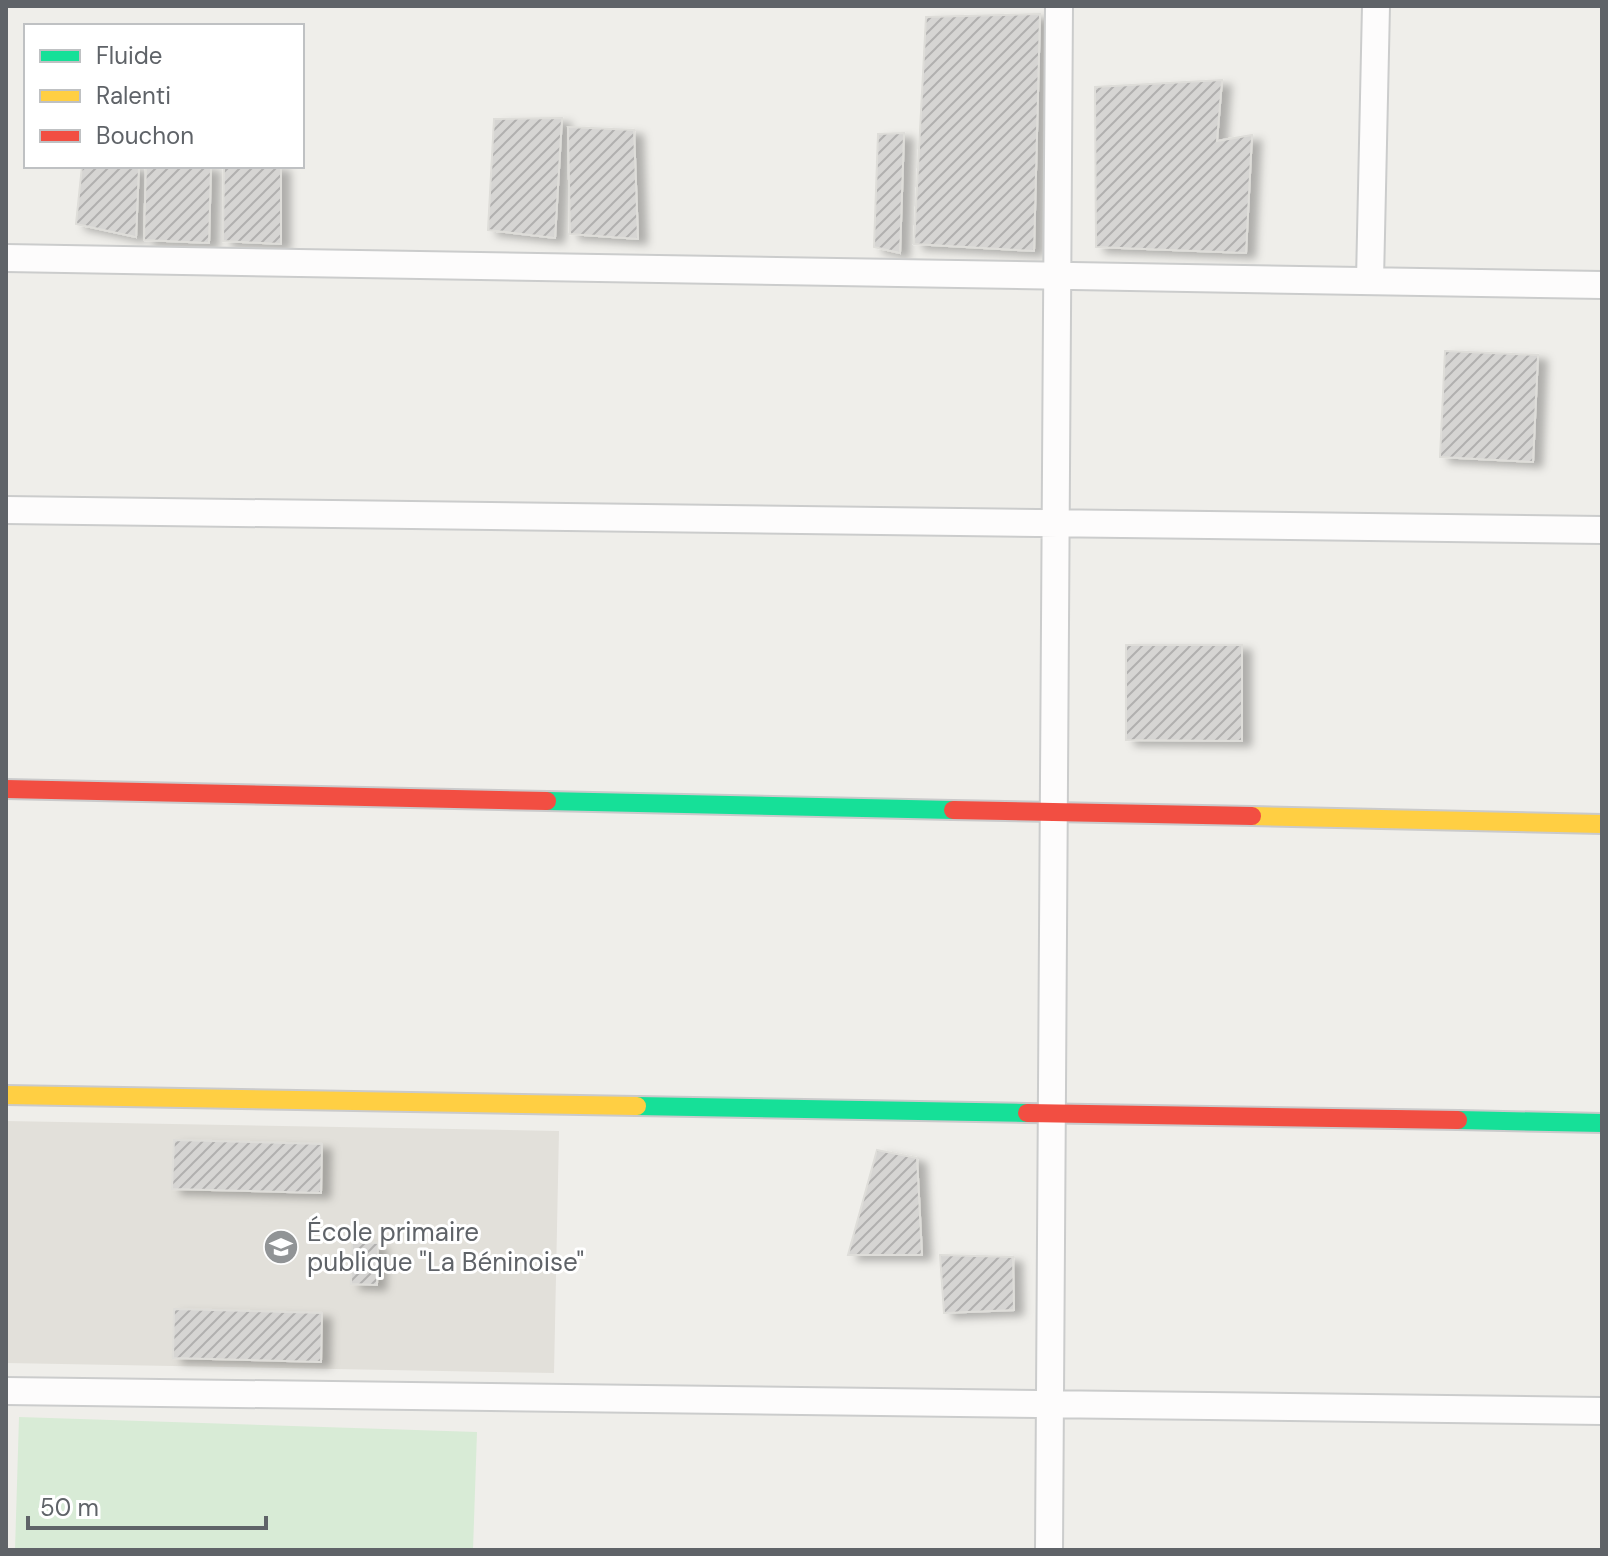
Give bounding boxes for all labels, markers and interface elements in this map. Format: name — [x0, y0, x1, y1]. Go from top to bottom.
legend — [24, 24, 304, 168]
text: Fluide — [96, 40, 162, 71]
text: Ralenti — [96, 80, 171, 111]
text: Bouchon — [96, 120, 194, 151]
place label: École primaire publique "La Béninoise" — [307, 1215, 584, 1279]
school or university icon: École primaire publique "La Béninoise" — [262, 1228, 300, 1266]
scale bar — [28, 1480, 266, 1530]
text: 50 m — [40, 1492, 99, 1523]

